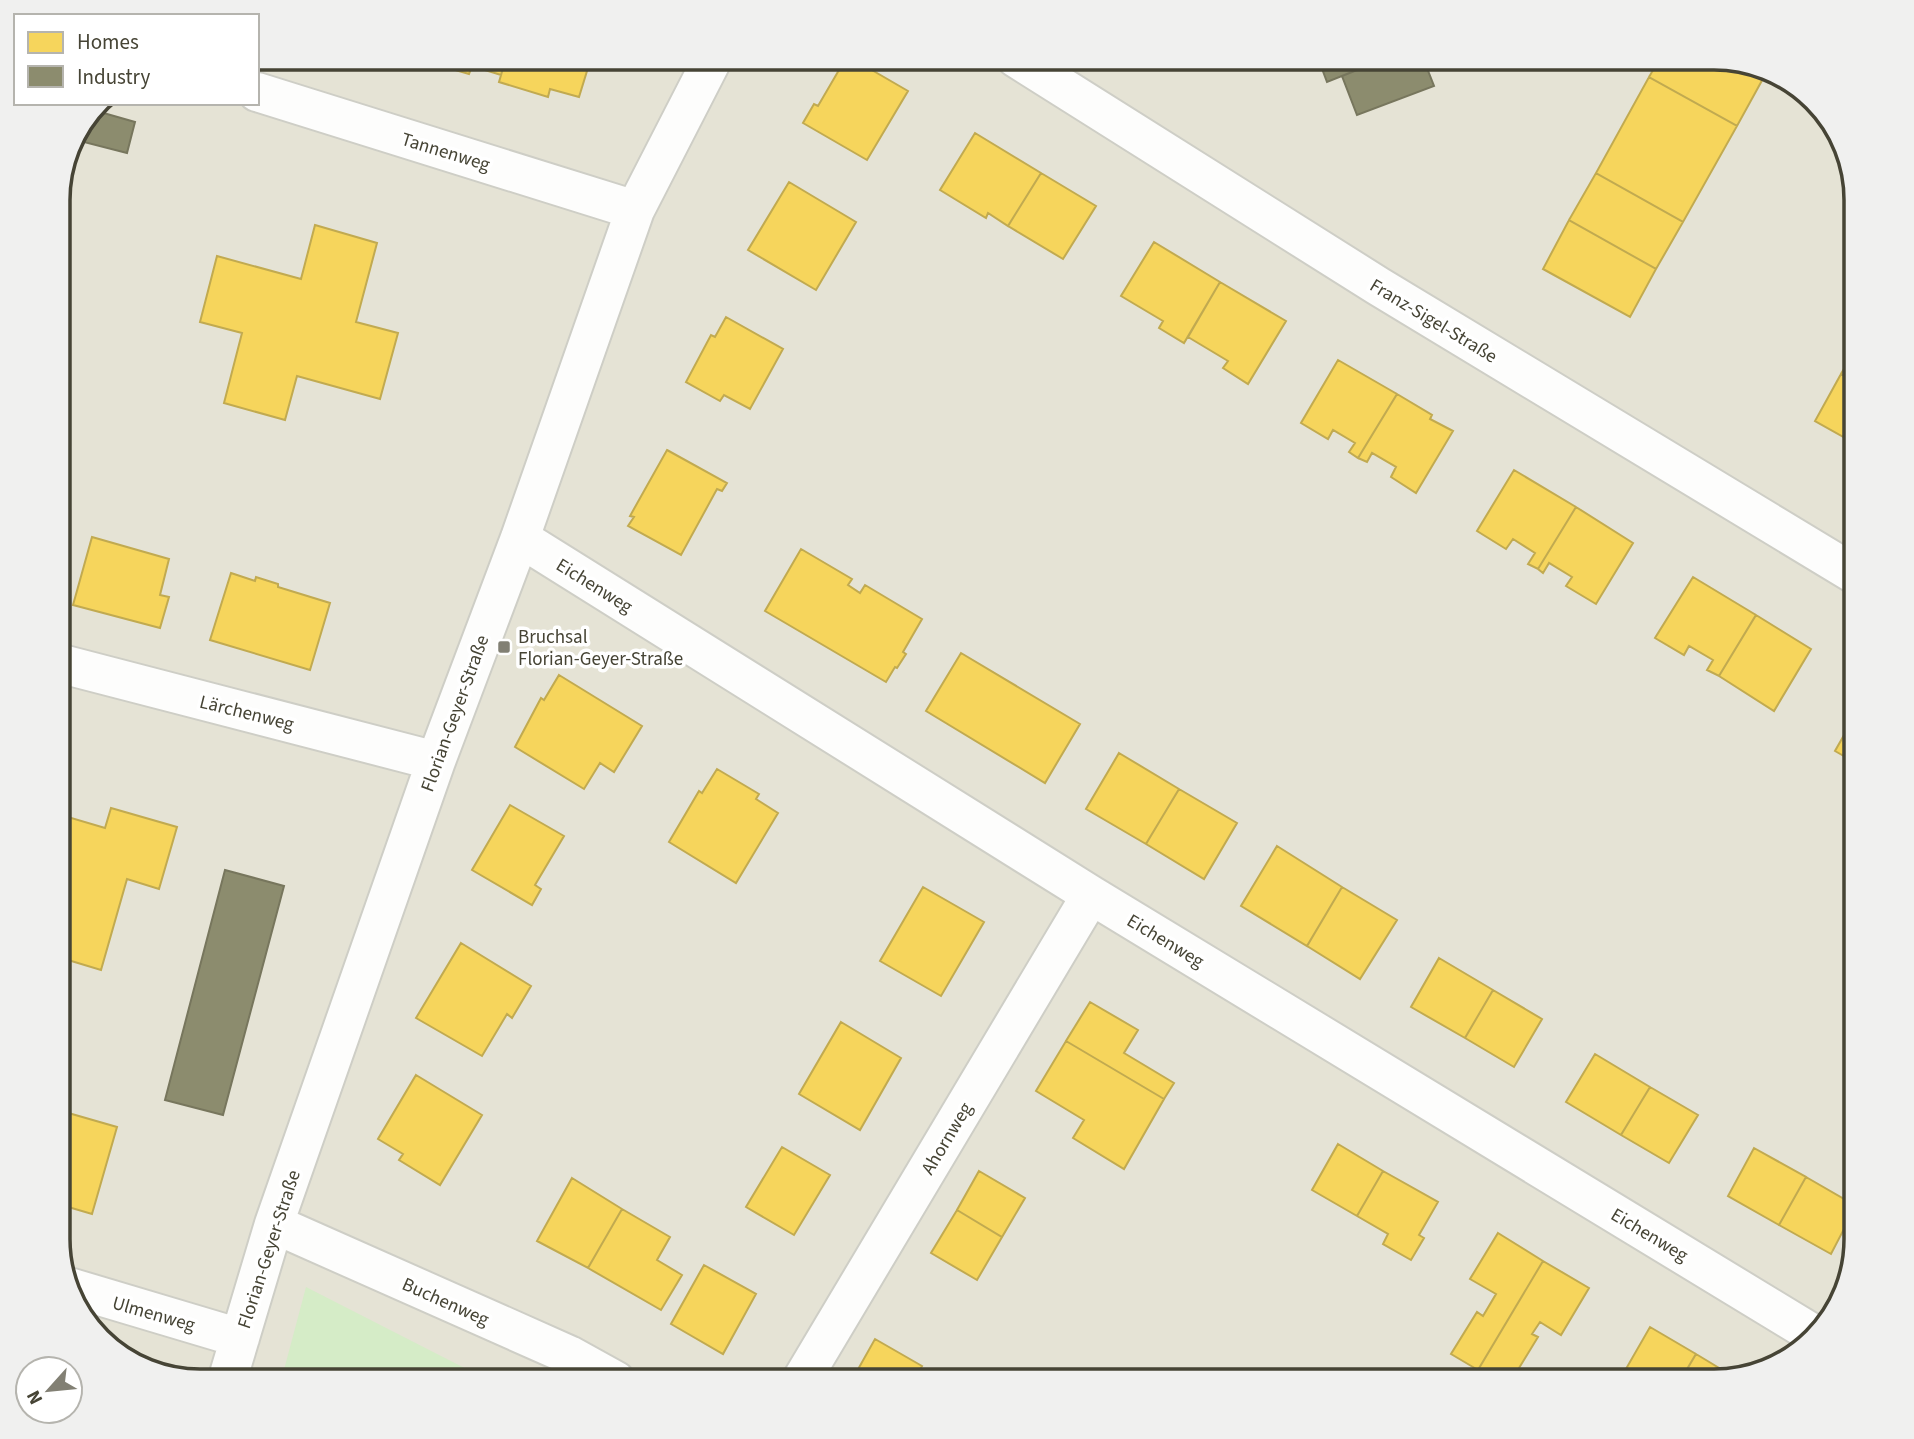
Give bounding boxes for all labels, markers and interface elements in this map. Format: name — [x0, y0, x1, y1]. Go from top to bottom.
legend — [14, 14, 259, 105]
text: Homes — [77, 27, 139, 57]
text: Industry — [77, 62, 150, 92]
street label: Tannenweg — [398, 126, 494, 179]
street label: Franz-Sigel-Straße — [1364, 272, 1502, 370]
street label: Eichenweg — [551, 552, 638, 621]
place label: Bruchsal Florian-Geyer-Straße — [518, 624, 683, 673]
street label: Florian-Geyer-Straße — [414, 631, 496, 796]
marker: Bruchsal Florian-Geyer-Straße — [496, 639, 512, 655]
street label: Lärchenweg — [197, 689, 297, 738]
street label: Eichenweg — [1121, 908, 1209, 975]
street label: Ahornweg — [915, 1097, 980, 1180]
street label: Florian-Geyer-Straße — [231, 1167, 308, 1332]
street label: Eichenweg — [1605, 1202, 1693, 1269]
street label: Buchenweg — [398, 1271, 494, 1334]
street label: Ulmenweg — [109, 1290, 199, 1339]
north arrow — [14, 1355, 84, 1425]
text: N — [20, 1385, 50, 1409]

